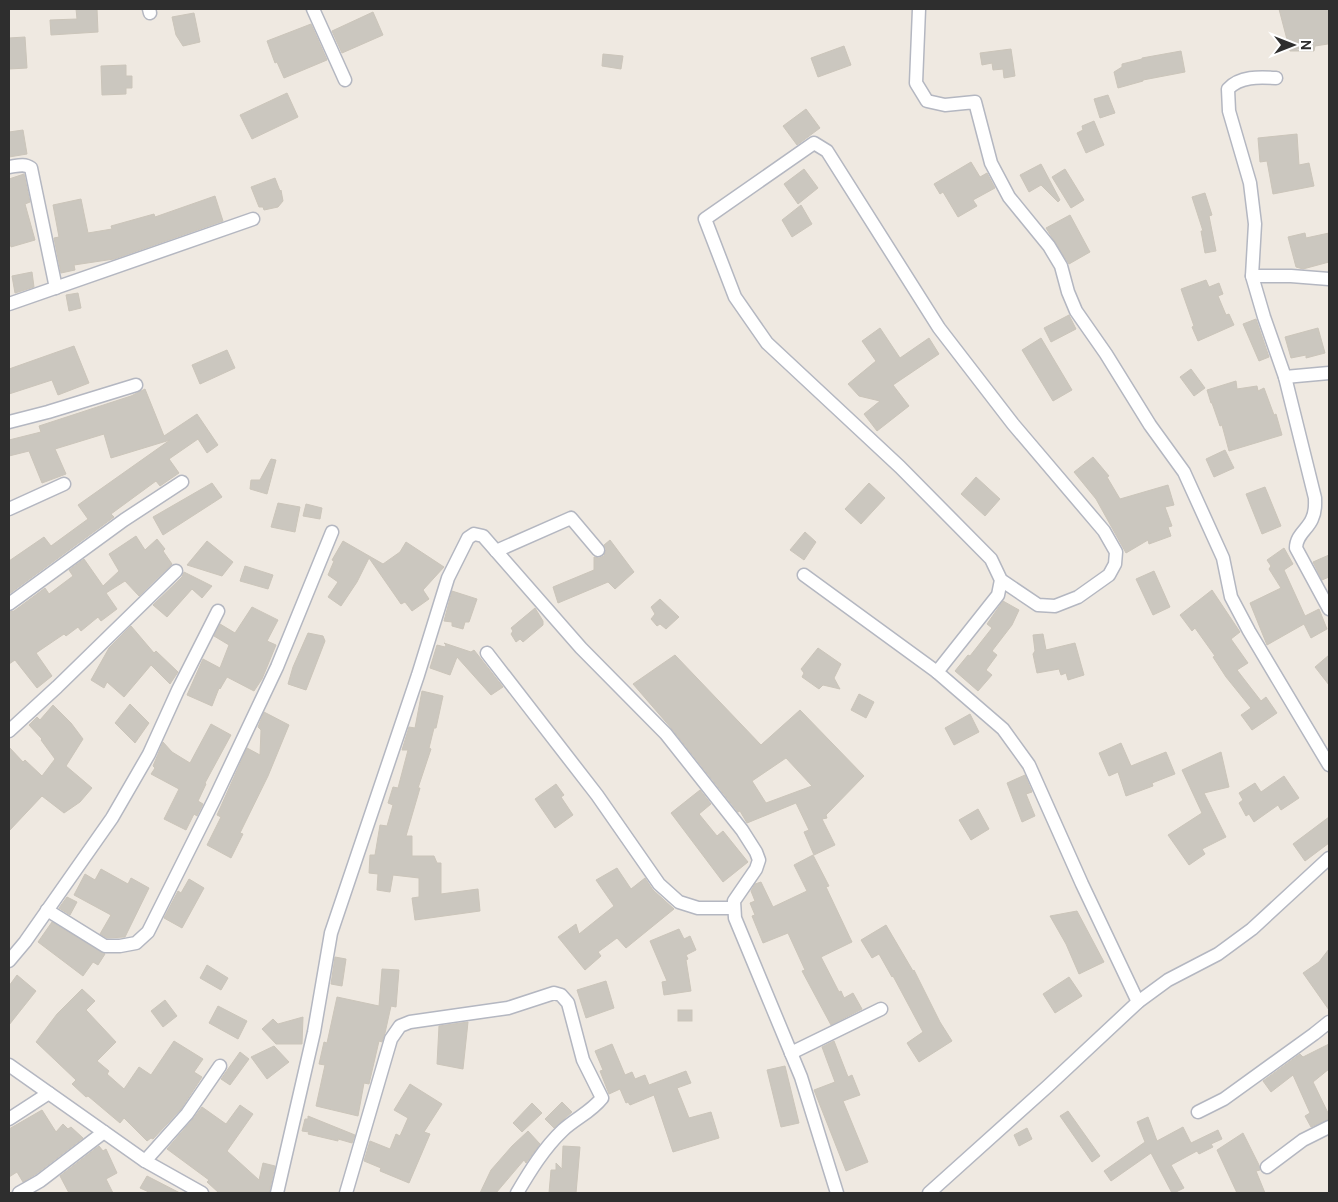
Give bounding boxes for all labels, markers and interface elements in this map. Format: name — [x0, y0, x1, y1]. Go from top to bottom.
north arrow — [1268, 20, 1318, 70]
text: N — [1297, 40, 1315, 50]

